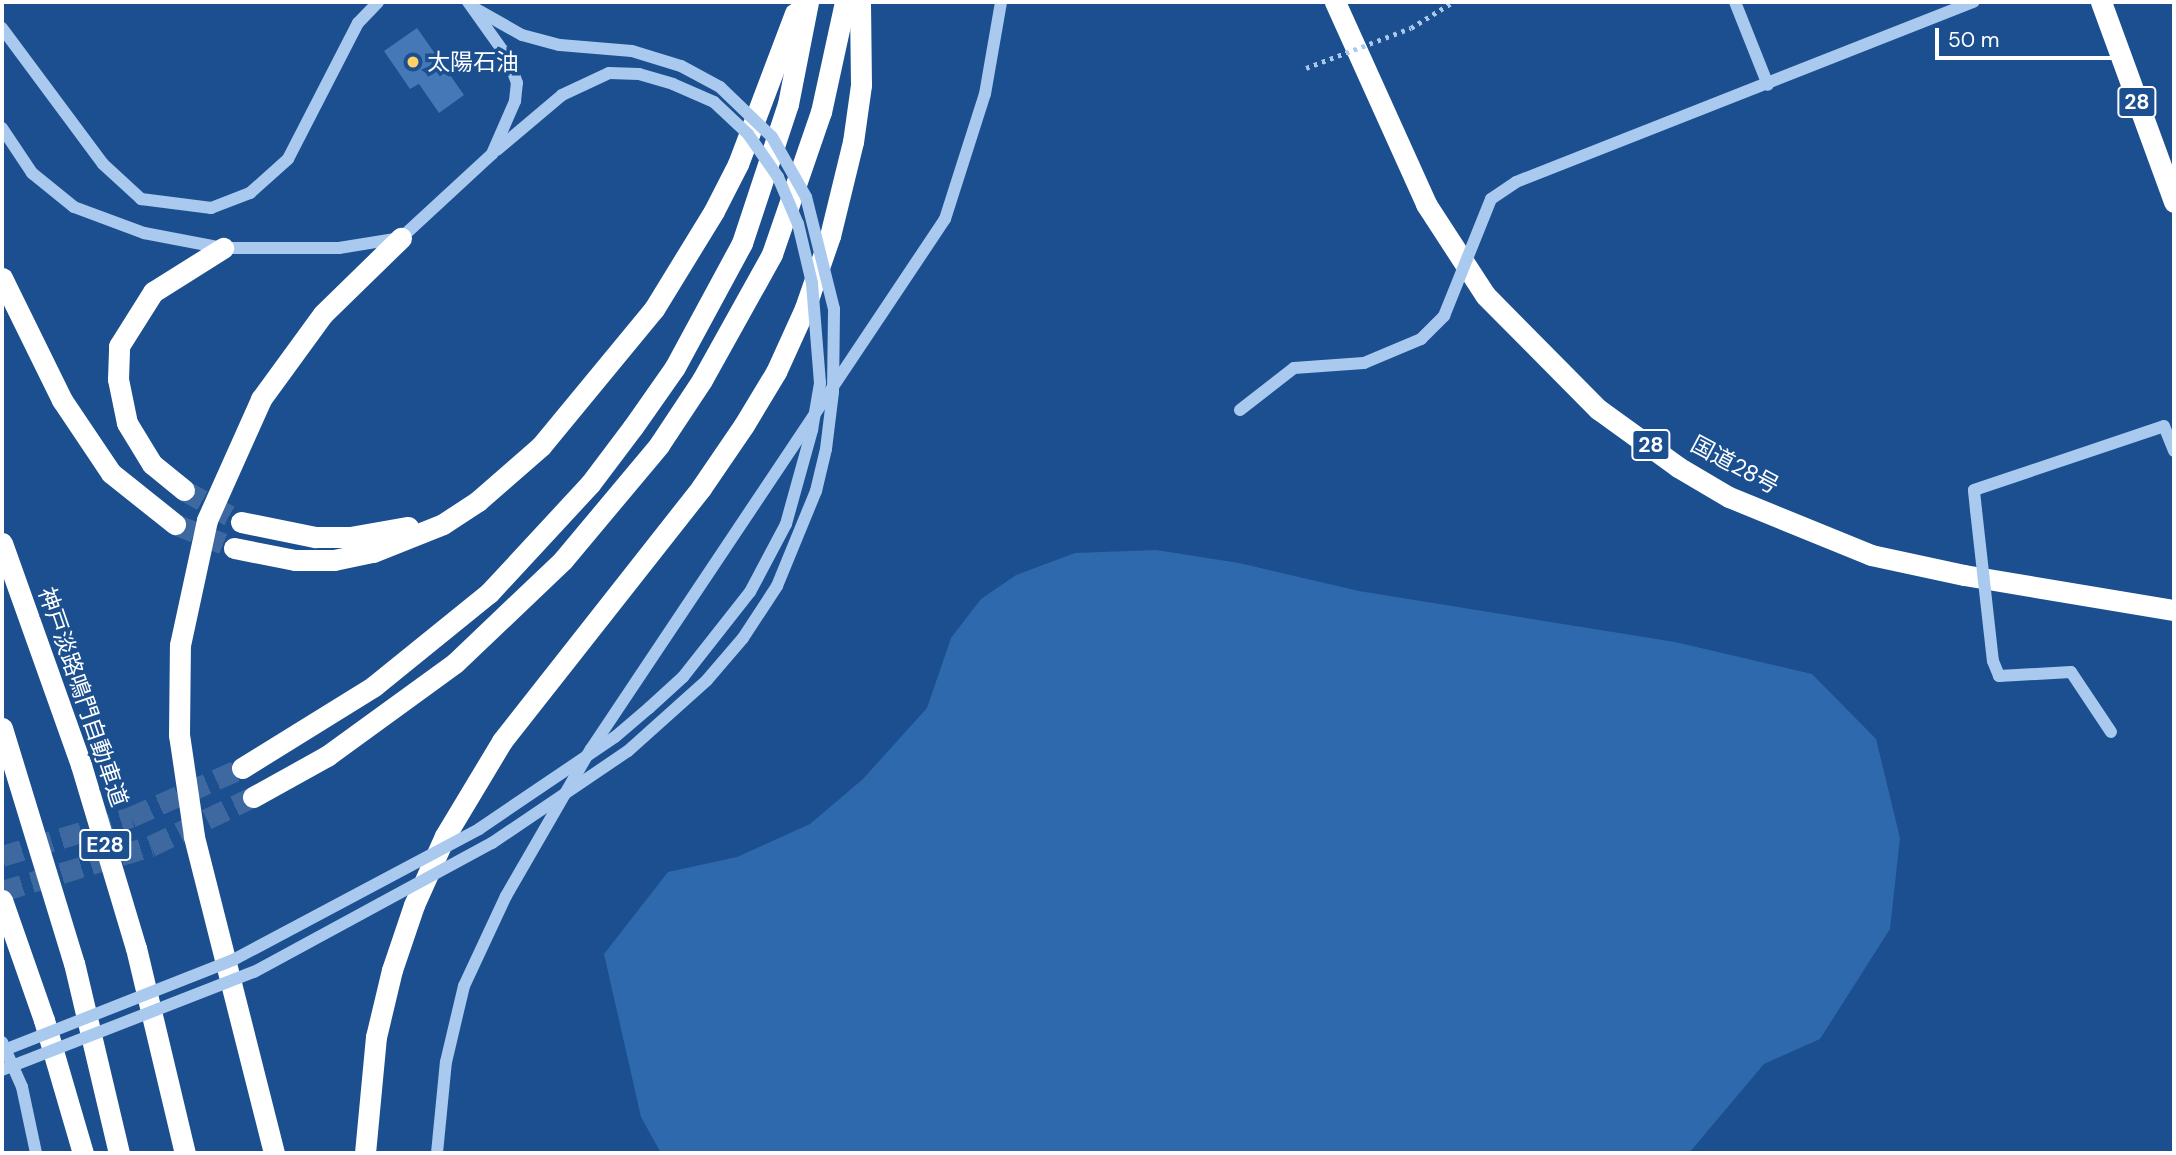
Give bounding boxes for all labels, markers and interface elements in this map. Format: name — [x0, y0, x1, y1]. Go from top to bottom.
scale bar — [1938, 14, 2125, 58]
text: 50 m — [1948, 26, 1999, 54]
place label: 太陽石油 — [427, 48, 519, 76]
marker: 太陽石油 — [405, 54, 421, 70]
road number: 28 — [2116, 84, 2158, 119]
road number: 28 — [1630, 428, 1672, 462]
street label: 国道28号 — [1686, 430, 1784, 500]
street label: 神戸淡路鳴門自動車道 — [33, 584, 133, 810]
road number: E28 — [79, 828, 131, 862]

